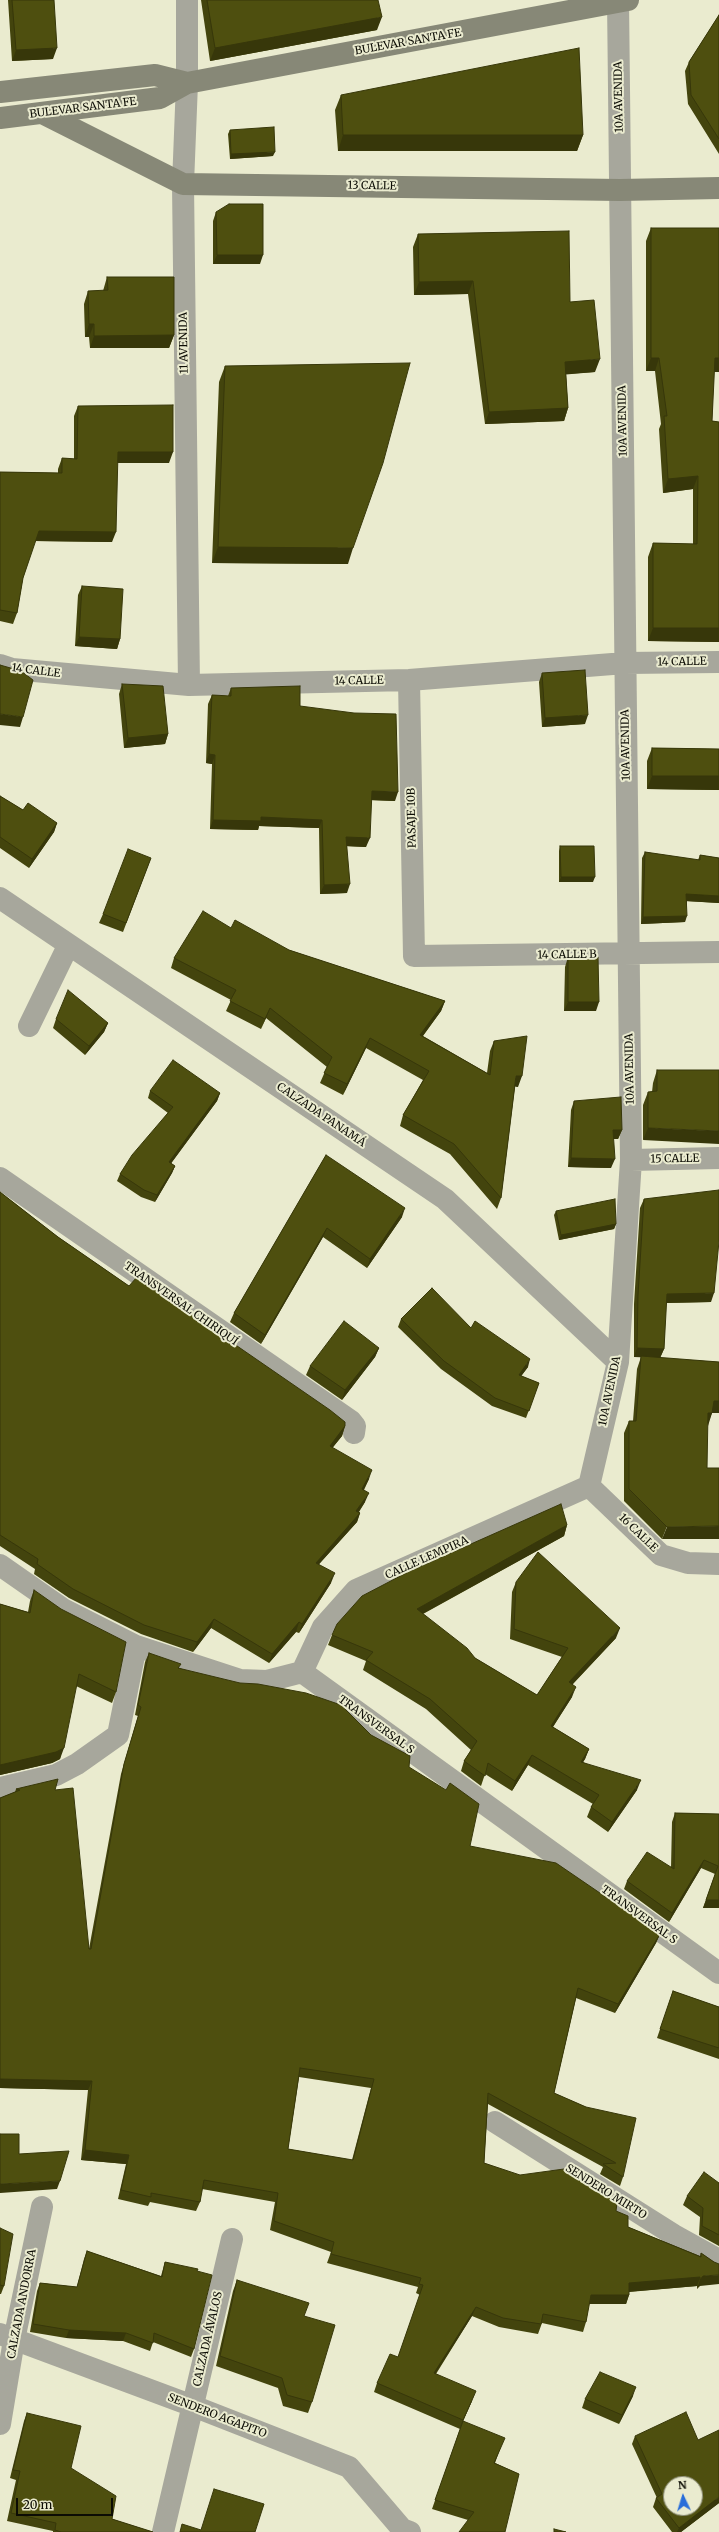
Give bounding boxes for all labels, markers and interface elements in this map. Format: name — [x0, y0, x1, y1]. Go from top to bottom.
street label: BULEVAR SANTA FE — [354, 26, 462, 58]
street label: 10A AVENIDA — [612, 61, 626, 133]
street label: BULEVAR SANTA FE — [29, 95, 137, 121]
street label: 13 CALLE — [347, 179, 397, 193]
street label: 11 AVENIDA — [177, 312, 191, 374]
street label: 10A AVENIDA — [616, 385, 630, 457]
street label: 14 CALLE — [657, 655, 707, 669]
street label: 14 CALLE — [11, 661, 61, 681]
street label: 14 CALLE — [334, 674, 384, 688]
street label: 10A AVENIDA — [619, 709, 633, 781]
street label: PASAJE 10B — [405, 788, 419, 848]
street label: 14 CALLE B — [537, 948, 597, 962]
street label: 10A AVENIDA — [623, 1033, 637, 1105]
street label: CALZADA PANAMÁ — [274, 1080, 368, 1150]
street label: 15 CALLE — [650, 1152, 700, 1166]
street label: TRANSVERSAL CHIRIQUÍ — [122, 1260, 240, 1348]
street label: 10A AVENIDA — [596, 1355, 624, 1427]
street label: 16 CALLE — [616, 1511, 660, 1555]
street label: CALLE LEMPIRA — [383, 1534, 471, 1582]
street label: TRANSVERSAL S — [335, 1693, 417, 1757]
street label: TRANSVERSAL S — [598, 1883, 680, 1947]
street label: SENDERO MIRTO — [563, 2162, 649, 2222]
street label: CALZADA ANDORRA — [5, 2248, 39, 2360]
street label: CALZADA ÁVALOS — [191, 2290, 225, 2388]
street label: SENDERO AGAPITO — [166, 2391, 268, 2441]
north arrow — [663, 2476, 703, 2516]
text: N — [677, 2478, 687, 2492]
scale bar — [18, 2490, 115, 2516]
text: 20 m — [23, 2497, 52, 2512]

